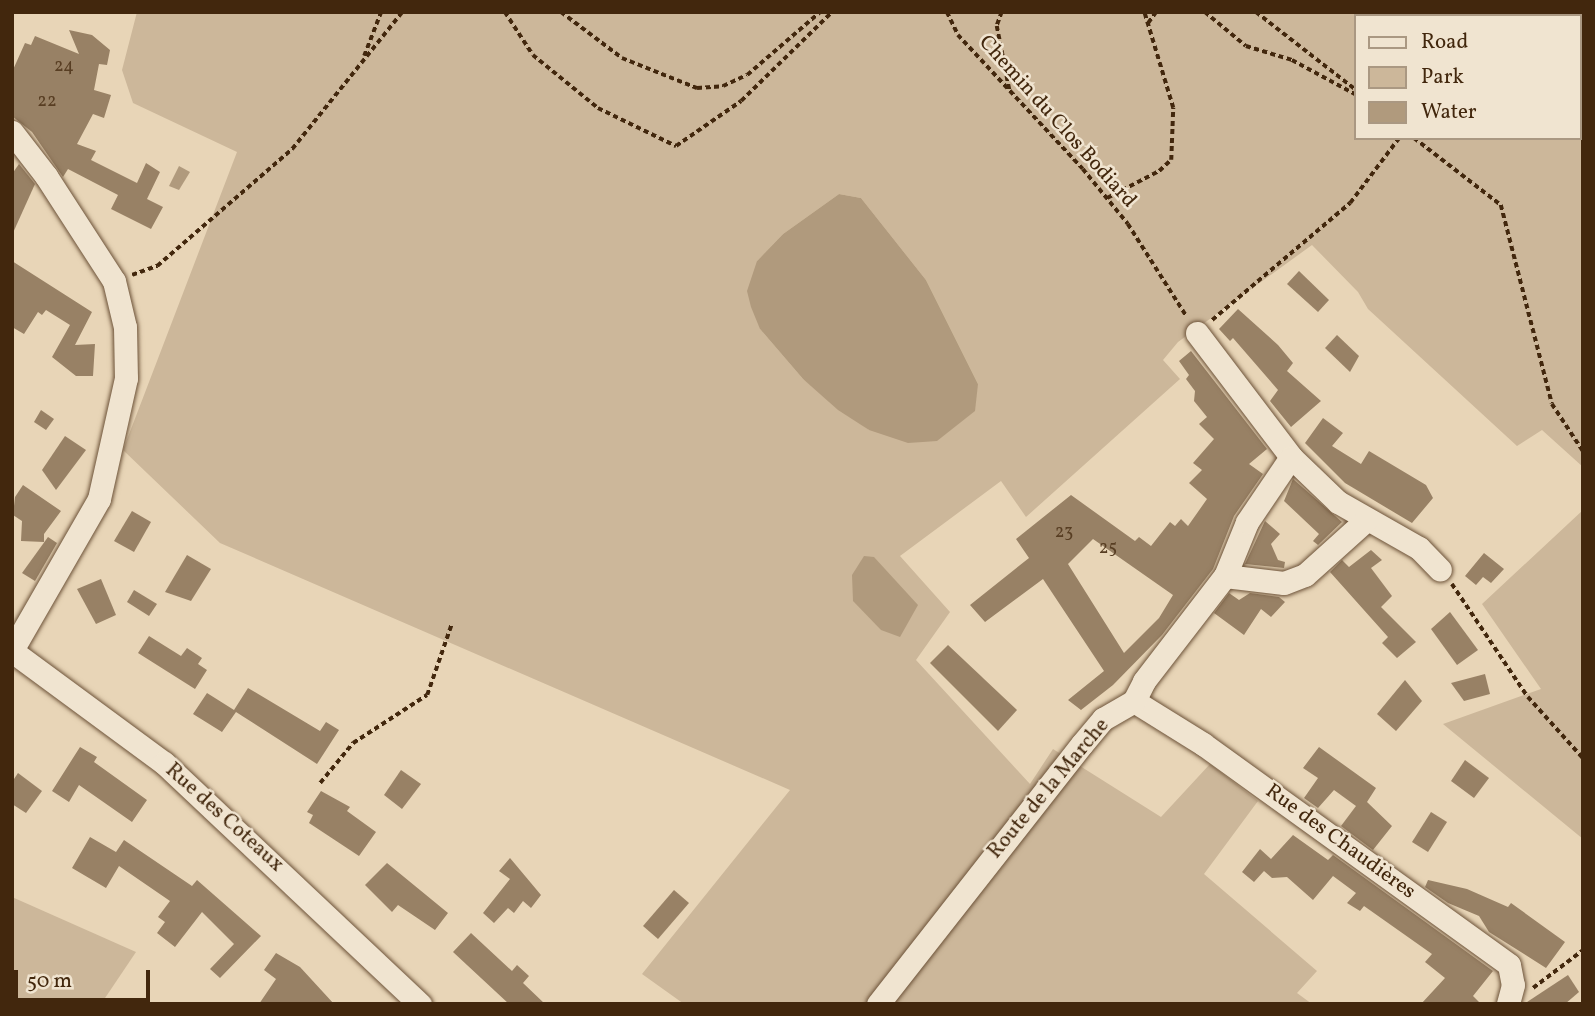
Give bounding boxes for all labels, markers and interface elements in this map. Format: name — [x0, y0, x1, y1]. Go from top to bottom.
legend — [1354, 14, 1581, 140]
text: Road — [1421, 28, 1468, 57]
street label: Chemin du Clos Bodiard — [973, 30, 1141, 214]
house number: 24 — [54, 56, 74, 78]
text: Park — [1421, 63, 1464, 92]
house number: 22 — [37, 91, 57, 113]
text: Water — [1421, 98, 1477, 127]
house number: 23 — [1055, 522, 1073, 544]
house number: 25 — [1099, 538, 1117, 560]
street label: Route de la Marche — [983, 714, 1115, 864]
street label: Rue des Coteaux — [160, 758, 288, 878]
street label: Rue des Chaudières — [1260, 779, 1420, 905]
scale bar — [18, 956, 154, 1000]
text: 50 m — [27, 967, 72, 996]

